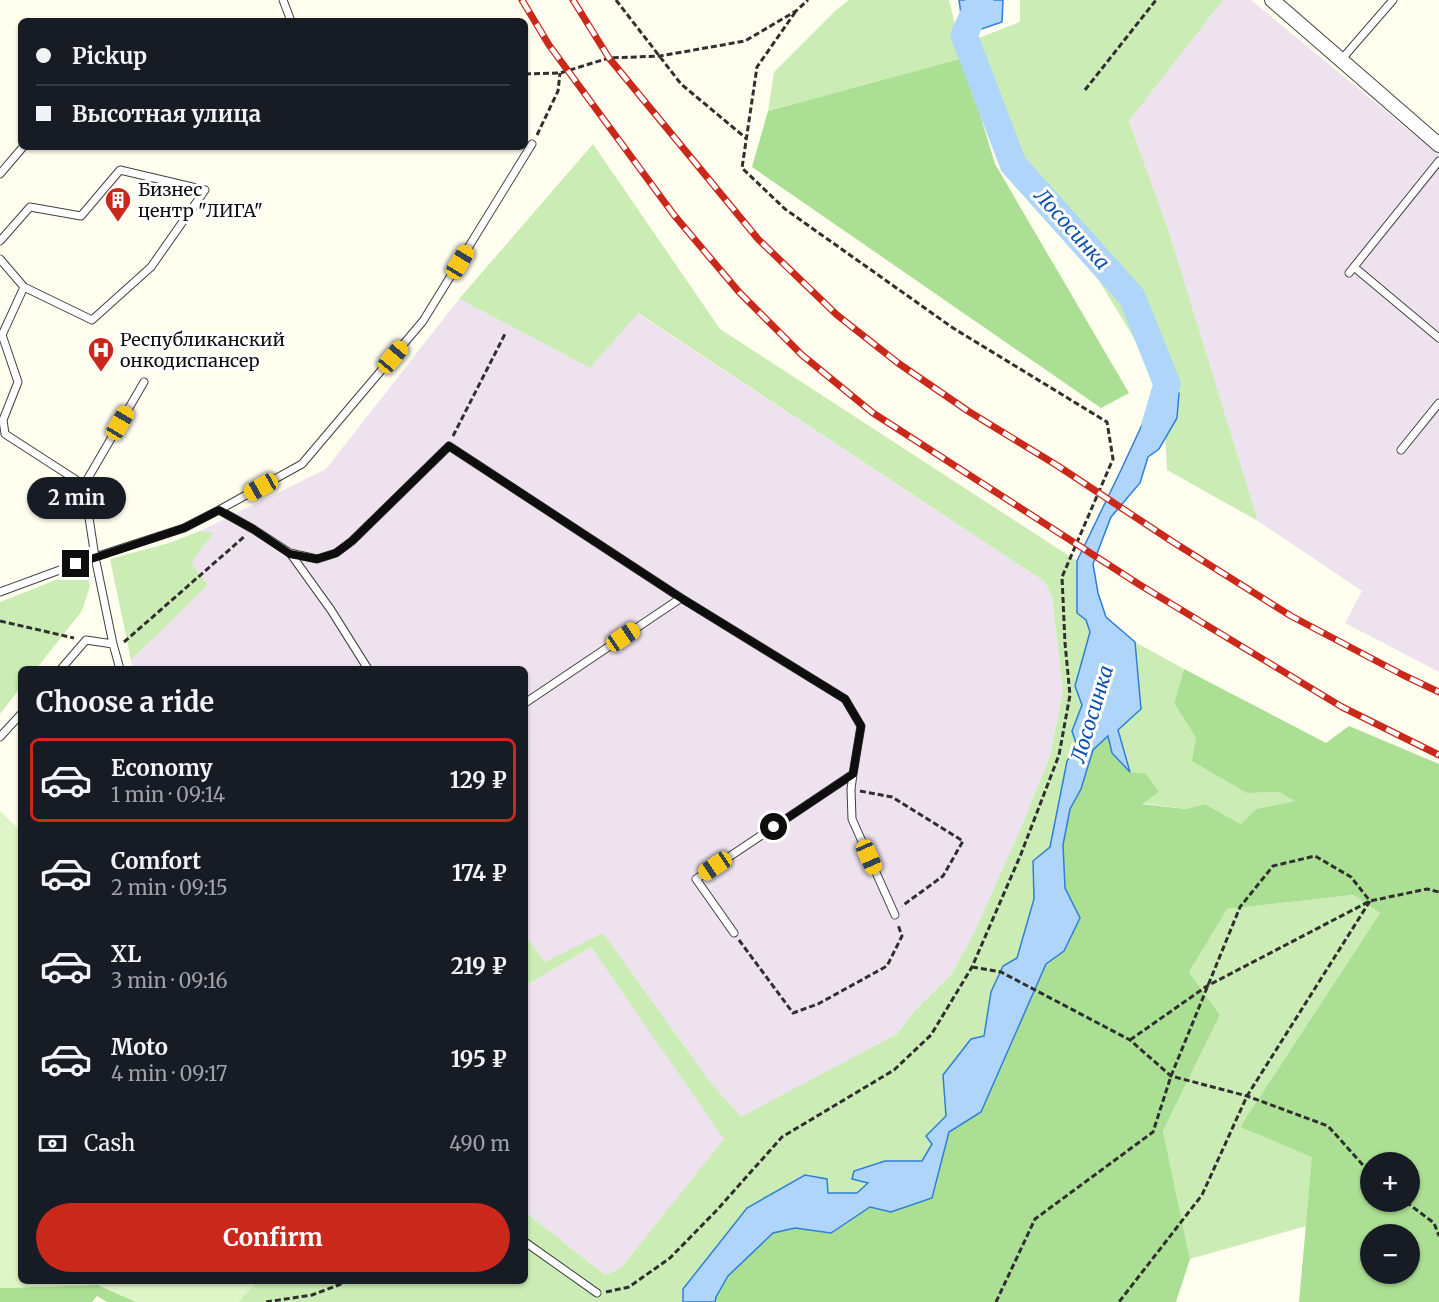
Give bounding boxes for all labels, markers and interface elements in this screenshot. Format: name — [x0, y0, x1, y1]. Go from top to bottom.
text: Pickup — [72, 42, 147, 70]
text: Высотная улица — [72, 100, 261, 128]
place label: Бизнес центр "ЛИГА" — [138, 178, 263, 222]
water label: Лососинка — [1029, 182, 1115, 274]
building icon: Бизнес центр "ЛИГА" — [103, 185, 133, 223]
car — [443, 242, 477, 282]
place label: Республиканский онкодиспансер — [120, 328, 285, 372]
hospital icon: Республиканский онкодиспансер — [86, 335, 116, 373]
car — [375, 337, 411, 377]
car — [103, 403, 137, 443]
car — [241, 470, 281, 504]
callout: 2 min — [26, 477, 125, 519]
text: 2 min — [48, 485, 105, 510]
route end — [62, 550, 89, 577]
car — [603, 619, 643, 655]
water label: Лососинка — [1065, 662, 1118, 766]
text: Choose a ride — [36, 685, 214, 719]
icon: car — [39, 753, 93, 807]
text: Economy — [111, 754, 212, 782]
text: 129 ₽ — [450, 766, 507, 794]
text: 1 min · 09:14 — [111, 782, 225, 807]
route start — [760, 813, 787, 840]
car — [853, 837, 885, 877]
icon: car — [39, 846, 93, 900]
text: Comfort — [111, 847, 201, 875]
car — [695, 848, 735, 884]
text: 174 ₽ — [452, 859, 507, 887]
text: 2 min · 09:15 — [111, 875, 228, 900]
icon: car — [39, 939, 93, 993]
text: XL — [111, 940, 141, 968]
text: 219 ₽ — [451, 952, 507, 980]
text: 3 min · 09:16 — [111, 968, 228, 993]
icon: car — [39, 1032, 93, 1086]
text: Moto — [111, 1033, 168, 1061]
text: 195 ₽ — [451, 1045, 507, 1073]
text: 4 min · 09:17 — [111, 1061, 227, 1086]
icon: cash — [36, 1127, 69, 1160]
text: Cash — [84, 1129, 135, 1157]
text: 490 m — [449, 1131, 510, 1156]
map controls — [1360, 1152, 1420, 1284]
button: + — [1360, 1152, 1420, 1212]
button: Confirm — [36, 1203, 510, 1272]
button: − — [1360, 1224, 1420, 1284]

